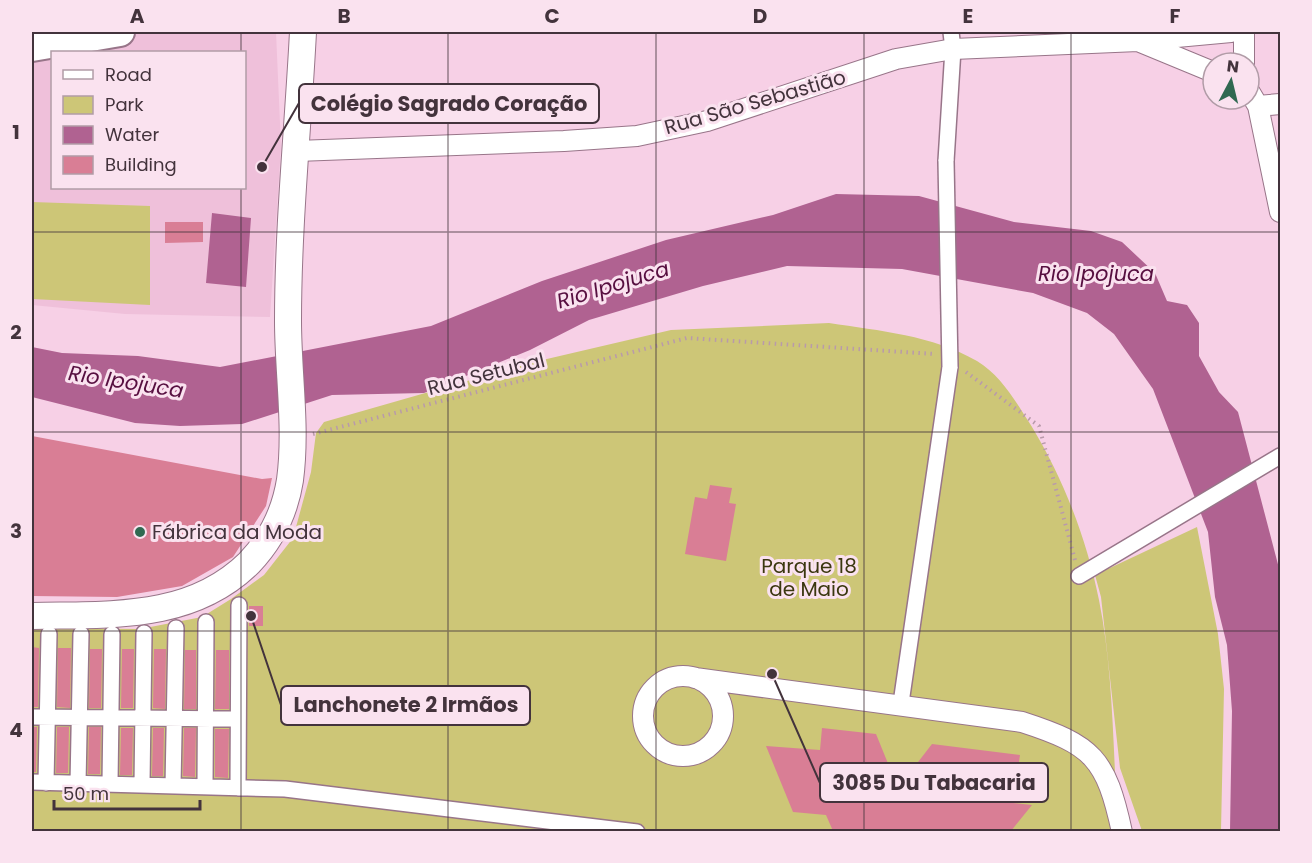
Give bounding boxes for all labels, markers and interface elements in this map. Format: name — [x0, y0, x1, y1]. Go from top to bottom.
text: A — [130, 2, 145, 30]
text: B — [337, 2, 351, 30]
text: C — [544, 2, 560, 30]
text: D — [753, 2, 767, 30]
text: E — [963, 2, 973, 30]
text: F — [1170, 2, 1181, 30]
legend — [51, 51, 246, 189]
north arrow — [1201, 51, 1261, 111]
text: N — [1225, 54, 1240, 79]
text: Road — [105, 62, 152, 87]
street label: Rua São Sebastião — [661, 63, 849, 141]
callout: Colégio Sagrado Coração — [299, 84, 599, 123]
text: Colégio Sagrado Coração — [311, 89, 587, 118]
text: Park — [105, 92, 144, 117]
text: 1 — [12, 118, 20, 146]
text: Water — [105, 122, 159, 147]
text: Building — [105, 152, 177, 177]
water label: Rio Ipojuca — [553, 254, 673, 315]
water label: Rio Ipojuca — [1038, 259, 1154, 288]
text: 2 — [10, 318, 22, 346]
street label: Rua Setubal — [424, 346, 548, 402]
water label: Rio Ipojuca — [67, 358, 186, 405]
text: 3 — [10, 517, 22, 545]
place label: Fábrica da Moda — [152, 518, 322, 546]
marker: Fábrica da Moda — [133, 525, 147, 539]
park label: Parque 18 de Maio — [761, 552, 857, 603]
callout: Lanchonete 2 Irmãos — [281, 686, 530, 725]
text: Lanchonete 2 Irmãos — [294, 690, 518, 719]
text: 4 — [9, 716, 23, 744]
callout: 3085 Du Tabacaria — [820, 763, 1048, 802]
text: 3085 Du Tabacaria — [832, 768, 1036, 797]
scale bar — [54, 773, 200, 811]
text: 50 m — [63, 781, 109, 806]

